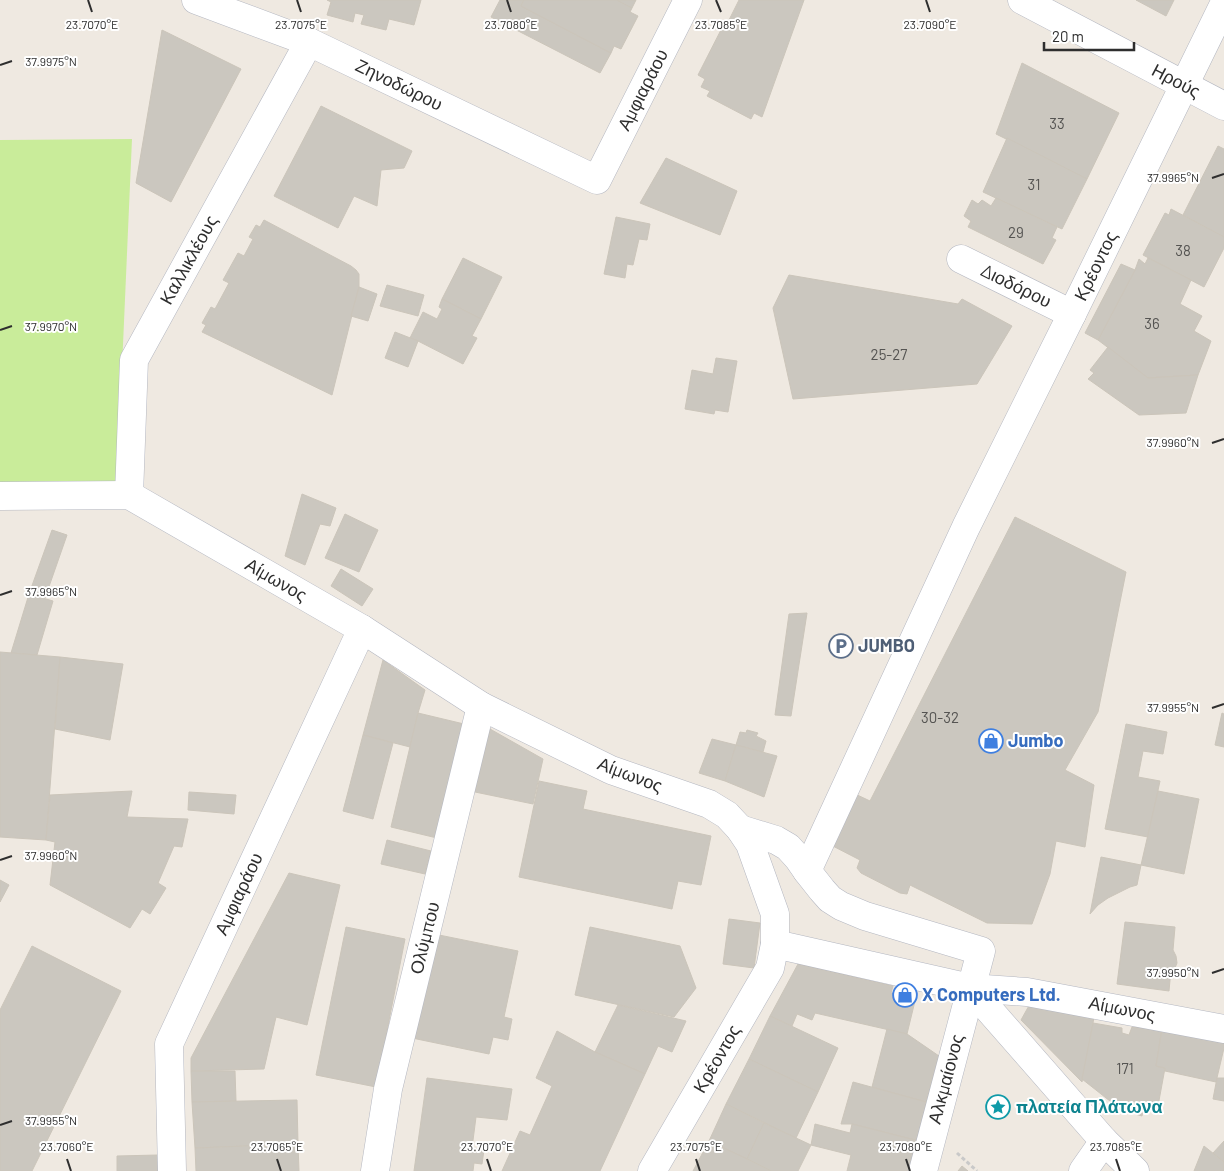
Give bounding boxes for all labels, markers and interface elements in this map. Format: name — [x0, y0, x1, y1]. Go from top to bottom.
text: 23.7070°E — [66, 17, 118, 31]
text: 23.7075°E — [275, 17, 327, 31]
text: 23.7080°E — [484, 17, 538, 31]
text: 23.7085°E — [695, 17, 747, 31]
text: 23.7090°E — [903, 17, 957, 31]
scale bar — [1044, 20, 1134, 52]
text: 20 m — [1052, 27, 1084, 45]
street label: Αμφιαράου — [612, 45, 672, 134]
text: 37.9975°N — [25, 54, 77, 68]
street label: Ζηνοδώρου — [352, 54, 447, 115]
street label: Ηρούς — [1148, 58, 1205, 102]
house number: 33 — [1049, 114, 1065, 132]
text: 37.9965°N — [1147, 170, 1199, 184]
house number: 31 — [1028, 175, 1040, 193]
street label: Καλλικλέους — [155, 211, 222, 308]
house number: 29 — [1008, 223, 1024, 241]
street label: Κρέοντος — [1069, 227, 1122, 304]
house number: 38 — [1175, 241, 1191, 259]
street label: Διοδόρου — [978, 259, 1055, 312]
house number: 36 — [1144, 314, 1160, 332]
text: 37.9970°N — [25, 319, 77, 333]
house number: 25-27 — [871, 345, 907, 363]
text: 37.9960°N — [1147, 435, 1199, 449]
street label: Αίμωνος — [242, 553, 312, 606]
text: 37.9965°N — [25, 584, 77, 598]
parking icon: JUMBO — [828, 633, 854, 659]
place label: JUMBO — [858, 634, 915, 656]
text: 37.9955°N — [1147, 700, 1199, 714]
house number: 30-32 — [921, 708, 959, 726]
shop icon: Jumbo — [978, 728, 1004, 754]
place label: Jumbo — [1008, 729, 1063, 751]
street label: Αίμωνος — [595, 752, 666, 797]
text: 37.9960°N — [25, 848, 77, 862]
street label: Αμφιαράου — [209, 849, 267, 938]
street label: Ολύμπου — [404, 899, 444, 976]
text: 37.9950°N — [1147, 965, 1199, 979]
shop icon: X Computers Ltd. — [892, 982, 918, 1008]
place label: X Computers Ltd. — [922, 983, 1061, 1005]
street label: Αίμωνος — [1087, 991, 1158, 1025]
street label: Κρέοντος — [688, 1020, 745, 1096]
street label: Αλκμαίονος — [923, 1031, 968, 1126]
house number: 171 — [1116, 1059, 1134, 1077]
place icon: πλατεία Πλάτωνα — [985, 1094, 1011, 1120]
place label: πλατεία Πλάτωνα — [1016, 1095, 1163, 1117]
text: 37.9955°N — [25, 1113, 77, 1127]
text: 23.7060°E — [40, 1139, 94, 1153]
text: 23.7065°E — [251, 1139, 303, 1153]
text: 23.7070°E — [461, 1139, 513, 1153]
text: 23.7075°E — [670, 1139, 722, 1153]
text: 23.7080°E — [879, 1139, 933, 1153]
text: 23.7085°E — [1090, 1139, 1142, 1153]

